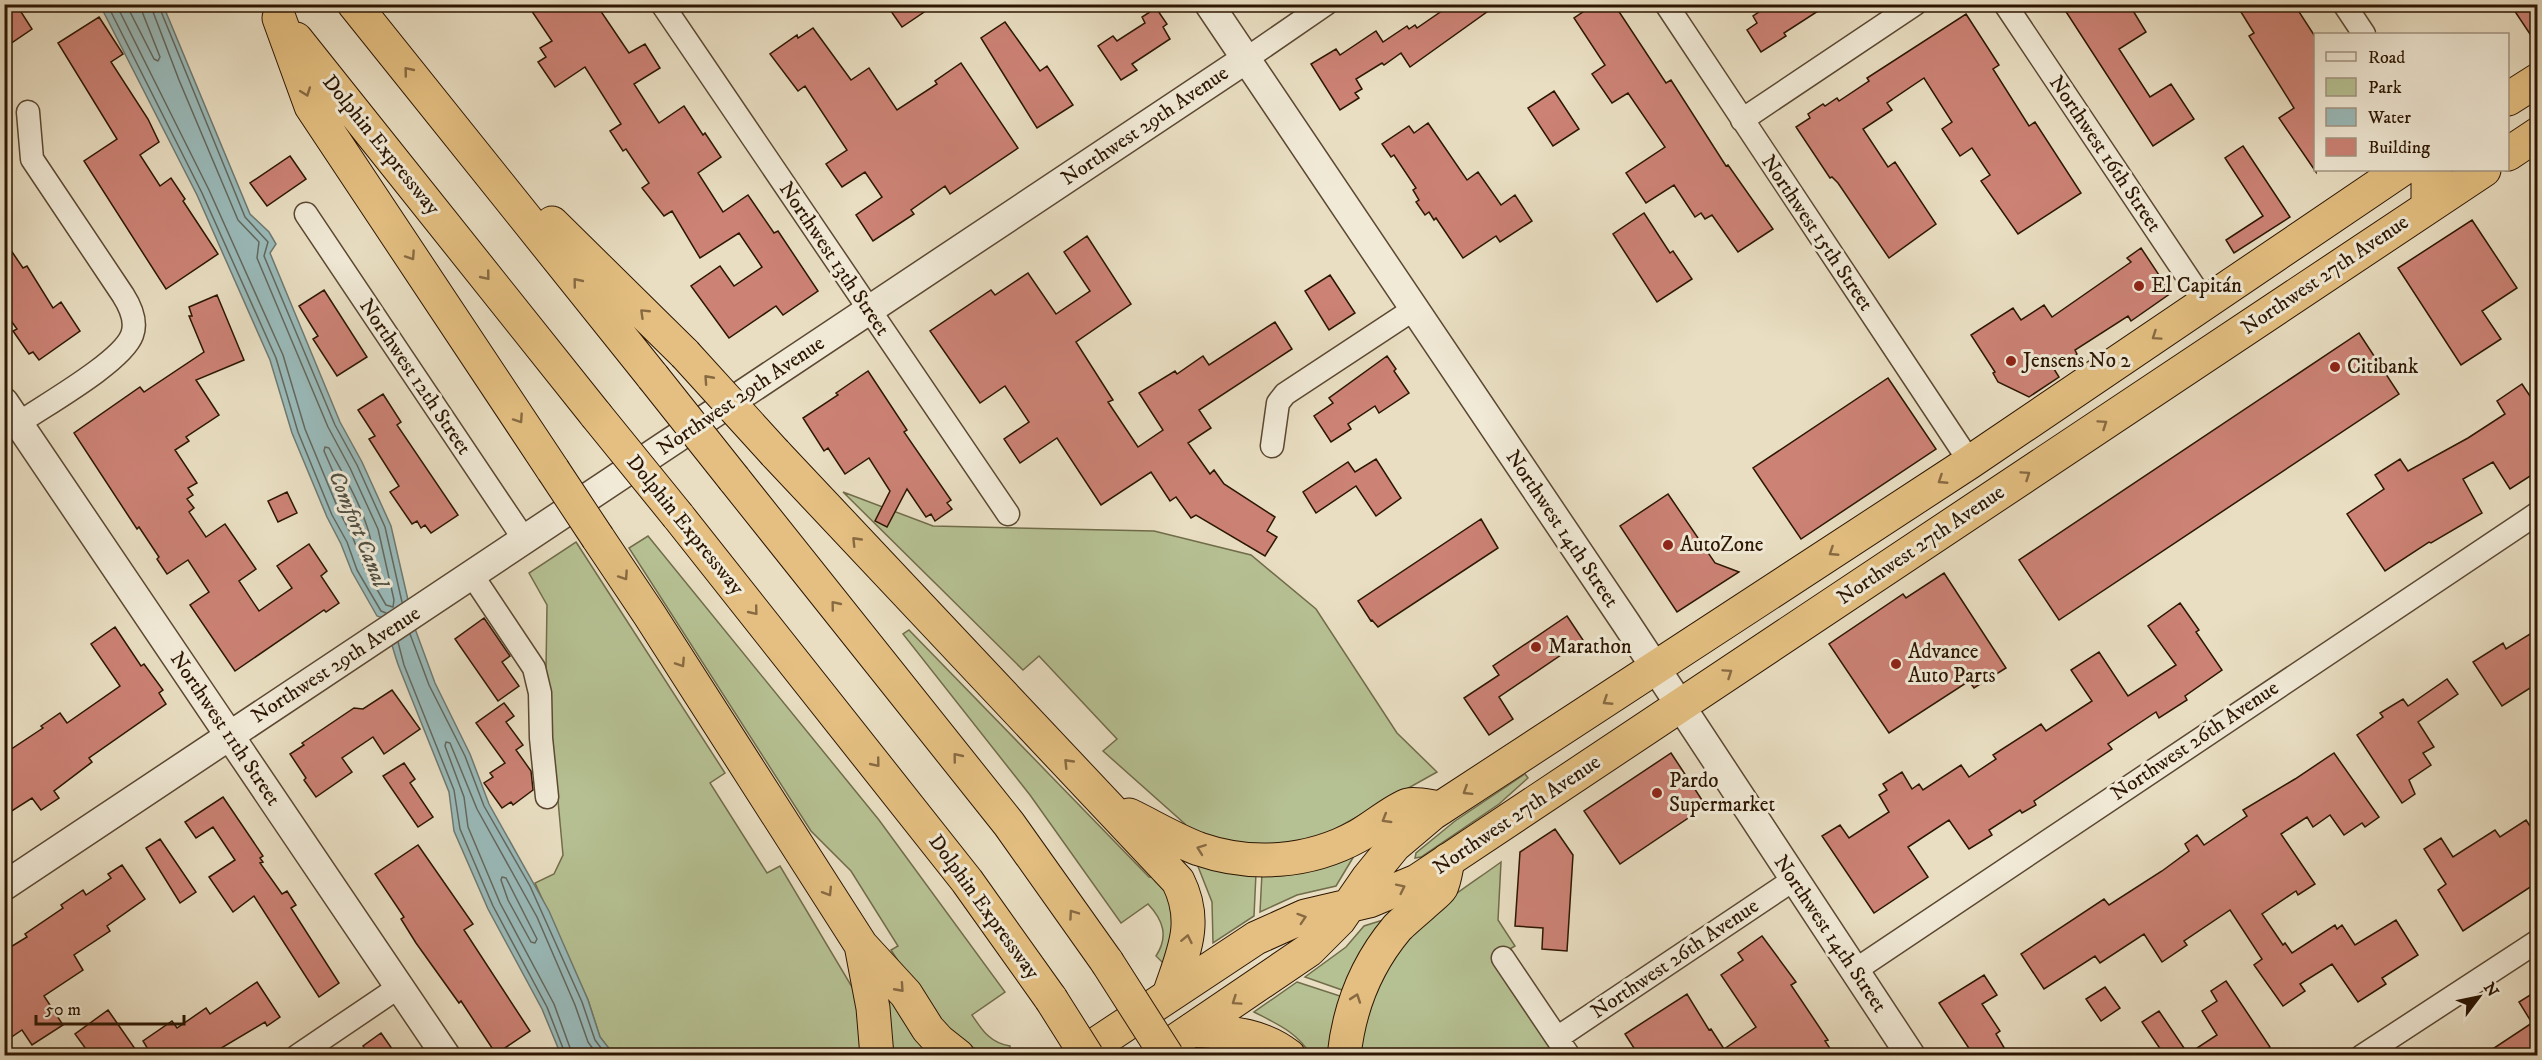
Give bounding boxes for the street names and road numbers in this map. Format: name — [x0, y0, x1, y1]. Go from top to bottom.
street label: Northwest 29th Avenue — [1056, 60, 1234, 192]
street label: Dolphin Expressway — [317, 70, 446, 221]
street label: Northwest 16th Street — [2043, 71, 2167, 237]
street label: Northwest 15th Street — [1755, 150, 1879, 316]
street label: Northwest 13th Street — [773, 177, 895, 341]
street label: Northwest 27th Avenue — [2236, 209, 2414, 341]
street label: Northwest 12th Street — [353, 294, 477, 460]
street label: Northwest 29th Avenue — [652, 330, 830, 462]
street label: Northwest 14th Street — [1500, 445, 1624, 613]
street label: Dolphin Expressway — [621, 450, 750, 601]
street label: Northwest 27th Avenue — [1832, 479, 2010, 611]
street label: Northwest 29th Avenue — [247, 600, 426, 729]
street label: Northwest 11th Street — [164, 647, 286, 811]
street label: Northwest 26th Avenue — [2106, 675, 2284, 807]
street label: Northwest 27th Avenue — [1428, 749, 1606, 881]
street label: Dolphin Expressway — [923, 829, 1046, 985]
street label: Northwest 14th Street — [1768, 850, 1892, 1018]
street label: Northwest 26th Avenue — [1586, 893, 1764, 1025]

